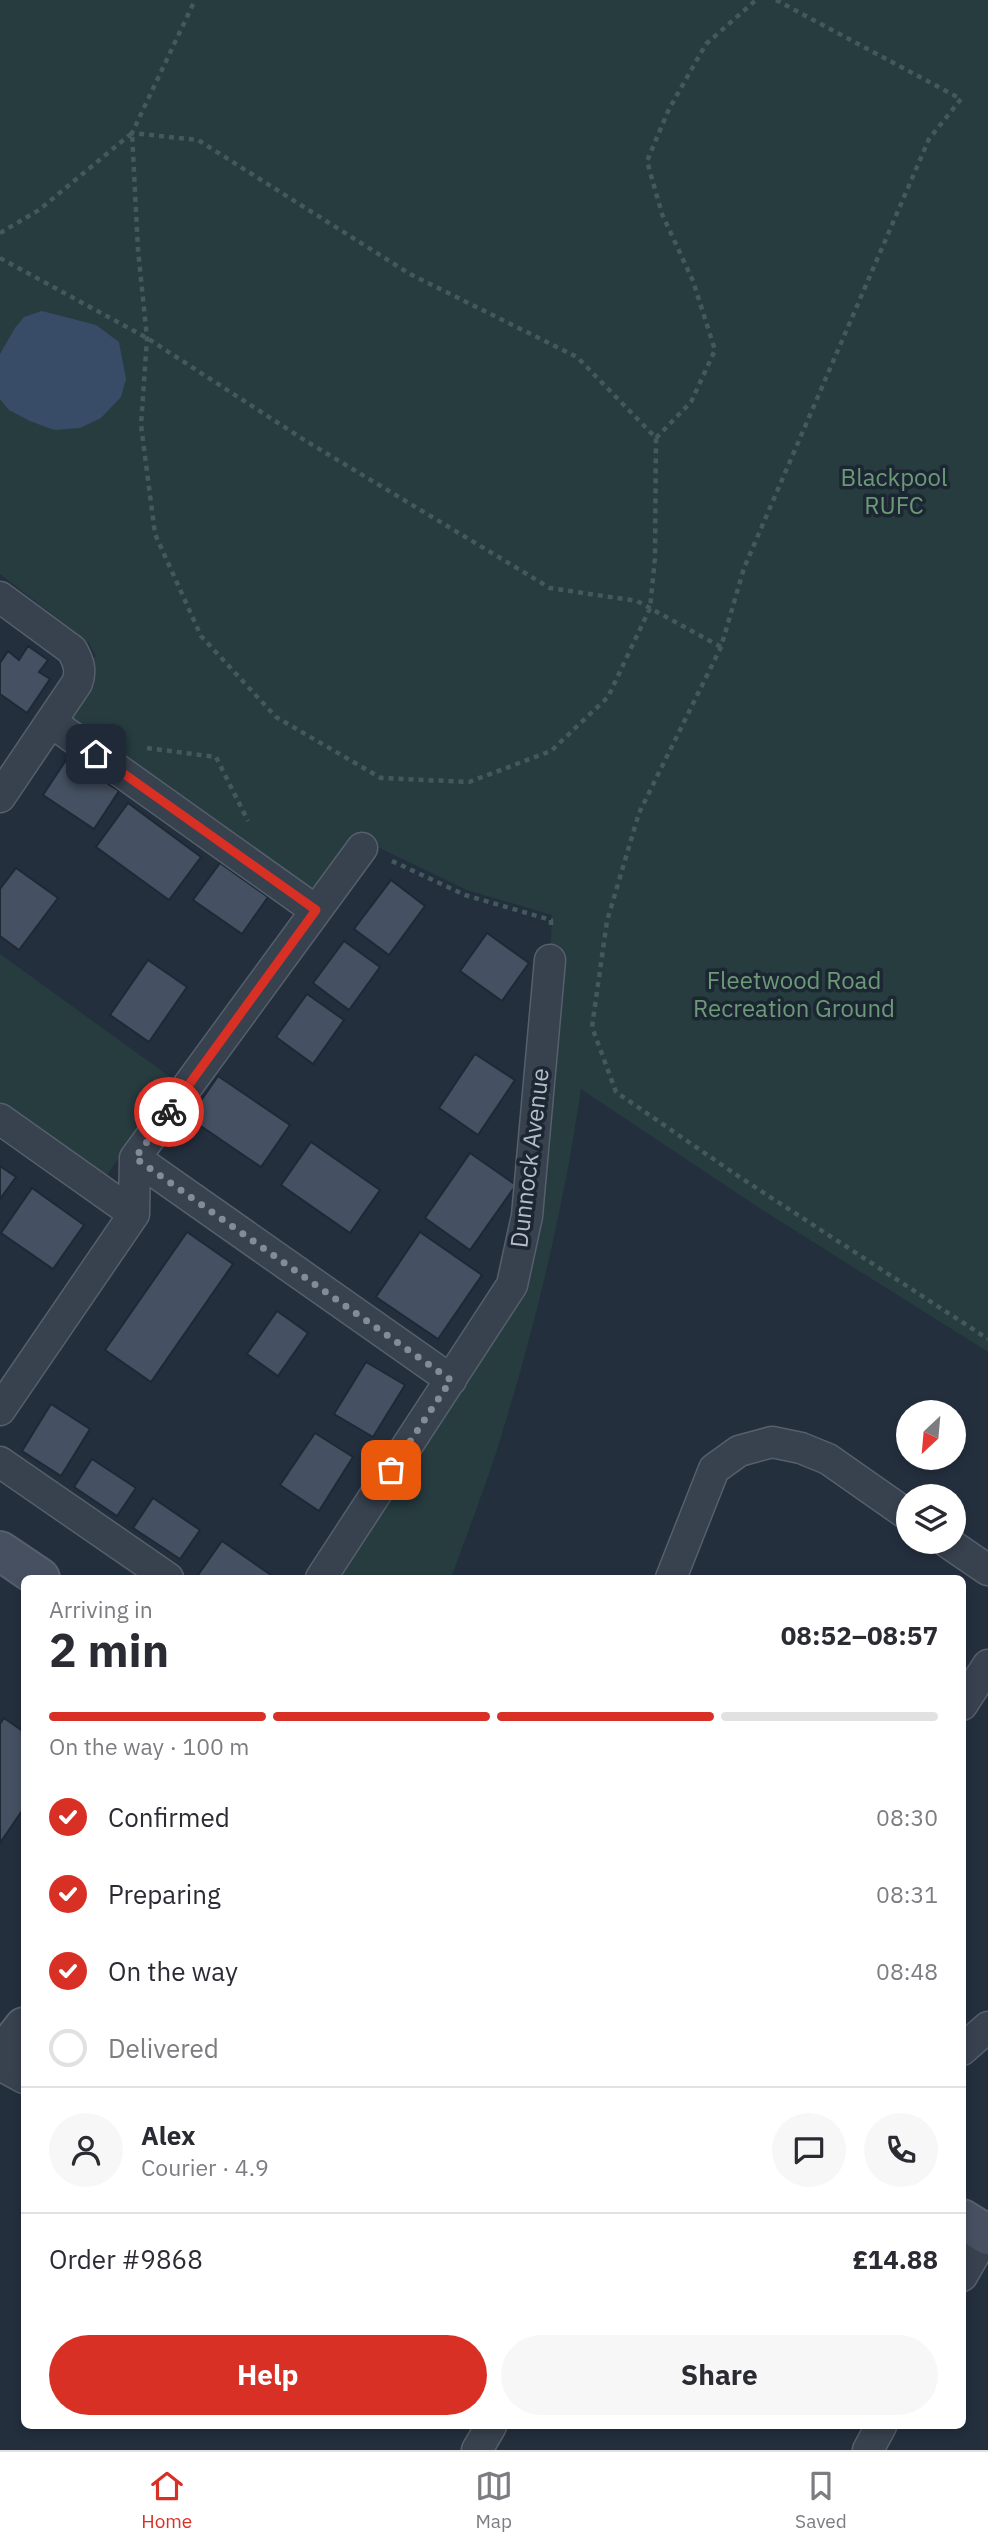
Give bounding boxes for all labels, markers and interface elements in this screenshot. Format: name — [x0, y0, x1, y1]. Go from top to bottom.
park label: Blackpool RUFC — [840, 461, 948, 521]
pin — [66, 724, 126, 784]
icon: home — [77, 735, 115, 773]
park label: Fleetwood Road Recreation Ground — [693, 964, 895, 1024]
street label: Dunnock Avenue — [502, 1066, 556, 1250]
courier — [134, 1077, 204, 1147]
icon: bike — [150, 1093, 188, 1131]
north arrow — [896, 1400, 966, 1470]
map controls — [896, 1400, 966, 1554]
pin — [361, 1440, 421, 1500]
icon: bag — [372, 1451, 410, 1489]
button: layers — [896, 1484, 966, 1554]
text: Arriving in — [49, 1594, 153, 1624]
text: 08:52–08:57 — [781, 1618, 938, 1652]
text: 2 min — [49, 1620, 169, 1680]
text: On the way · 100 m — [49, 1731, 249, 1761]
icon: check — [49, 1798, 87, 1836]
text: Confirmed — [108, 1800, 230, 1834]
text: 08:30 — [876, 1802, 938, 1832]
icon: check — [49, 1875, 87, 1913]
text: Preparing — [108, 1877, 221, 1911]
text: 08:31 — [876, 1879, 938, 1909]
icon: check — [49, 1952, 87, 1990]
text: On the way — [108, 1954, 238, 1988]
text: 08:48 — [876, 1956, 938, 1986]
text: Delivered — [108, 2031, 219, 2065]
button: person — [49, 2113, 123, 2187]
button: chat — [772, 2113, 846, 2187]
button: phone — [864, 2113, 938, 2187]
text: Alex — [141, 2118, 195, 2152]
text: Courier · 4.9 — [141, 2152, 269, 2182]
text: Order #9868 — [49, 2242, 203, 2276]
text: £14.88 — [852, 2242, 938, 2276]
button: Help — [49, 2335, 487, 2415]
button: Share — [501, 2335, 938, 2415]
tab: Home — [141, 2467, 192, 2533]
tab: Map — [475, 2467, 513, 2533]
tab: Saved — [795, 2467, 847, 2533]

